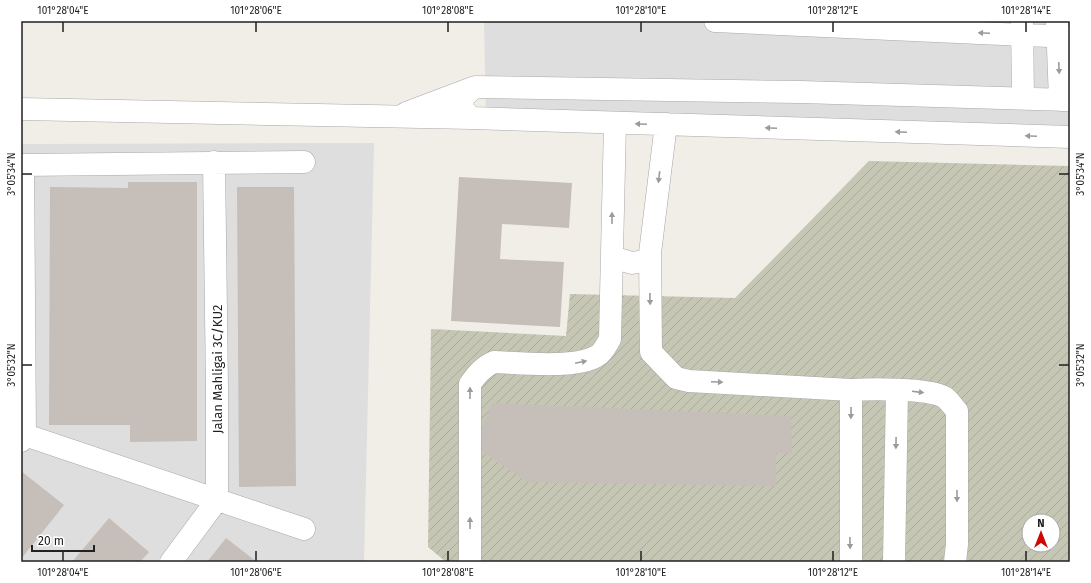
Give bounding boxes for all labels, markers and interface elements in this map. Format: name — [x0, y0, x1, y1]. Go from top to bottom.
text: 101°28'04"E — [37, 5, 89, 17]
text: 101°28'06"E — [230, 5, 282, 17]
text: 101°28'08"E — [422, 5, 474, 17]
text: 101°28'10"E — [616, 5, 666, 17]
text: 101°28'12"E — [808, 5, 858, 17]
text: 101°28'14"E — [1001, 5, 1051, 17]
one-way arrow — [977, 30, 990, 36]
one-way arrow — [1056, 62, 1062, 75]
one-way arrow — [635, 120, 647, 127]
one-way arrow — [764, 125, 777, 131]
one-way arrow — [894, 129, 907, 135]
one-way arrow — [1024, 133, 1037, 139]
text: 3°05'34"N — [6, 152, 18, 196]
text: 3°05'34"N — [1075, 152, 1087, 196]
one-way arrow — [656, 171, 662, 183]
one-way arrow — [609, 211, 615, 224]
one-way arrow — [647, 293, 653, 306]
street label: Jalan Mahligai 3C/KU2 — [210, 305, 225, 433]
text: 3°05'32"N — [6, 343, 18, 387]
text: 3°05'32"N — [1075, 343, 1087, 387]
one-way arrow — [575, 358, 588, 364]
one-way arrow — [711, 379, 723, 386]
one-way arrow — [467, 386, 473, 399]
one-way arrow — [912, 389, 924, 396]
one-way arrow — [848, 407, 854, 420]
one-way arrow — [893, 437, 899, 450]
one-way arrow — [954, 490, 960, 503]
north arrow — [1021, 513, 1061, 553]
one-way arrow — [467, 516, 473, 529]
text: N — [1037, 517, 1045, 530]
scale bar — [32, 527, 94, 553]
text: 20 m — [38, 534, 64, 548]
one-way arrow — [847, 537, 853, 550]
text: 101°28'04"E — [37, 567, 89, 579]
text: 101°28'06"E — [230, 567, 282, 579]
text: 101°28'08"E — [422, 567, 474, 579]
text: 101°28'10"E — [616, 567, 666, 579]
text: 101°28'12"E — [808, 567, 858, 579]
text: 101°28'14"E — [1001, 567, 1051, 579]

